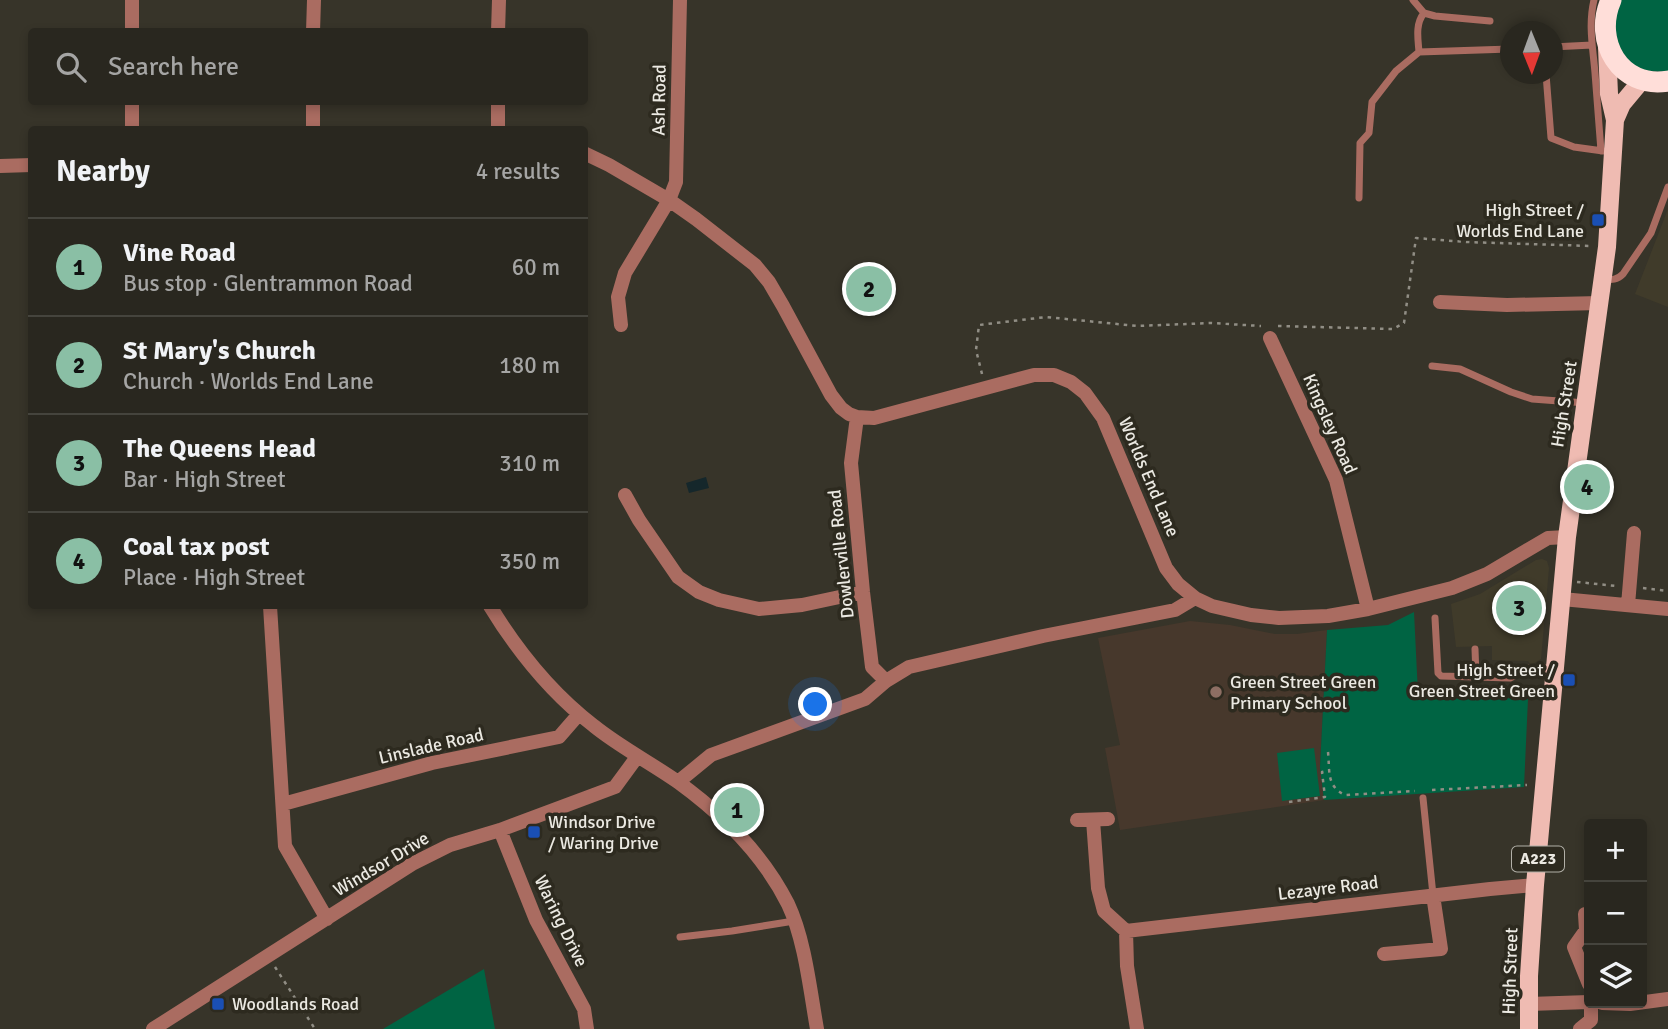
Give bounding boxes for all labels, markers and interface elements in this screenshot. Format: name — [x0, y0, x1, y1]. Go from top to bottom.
north arrow — [1500, 21, 1563, 84]
search box — [28, 28, 588, 105]
icon: search — [52, 48, 90, 86]
text: Search here — [108, 51, 239, 83]
street label: Ash Road — [647, 64, 671, 136]
text: Nearby — [56, 153, 150, 190]
text: 4 results — [476, 157, 560, 186]
place label: High Street / Worlds End Lane — [1456, 199, 1584, 242]
marker: High Street / Worlds End Lane — [1590, 212, 1606, 228]
text: Vine Road — [123, 237, 236, 269]
text: 1 — [73, 253, 85, 282]
text: 60 m — [512, 253, 560, 282]
pin: 2 — [846, 263, 892, 315]
text: Bus stop · Glentrammon Road — [123, 269, 413, 298]
text: St Mary's Church — [123, 335, 316, 367]
text: 2 — [73, 351, 85, 380]
text: 180 m — [499, 351, 560, 380]
street label: High Street — [1546, 359, 1582, 449]
text: Church · Worlds End Lane — [123, 367, 374, 396]
street label: Kingsley Road — [1298, 370, 1362, 478]
street label: Worlds End Lane — [1114, 414, 1184, 540]
text: The Queens Head — [123, 433, 316, 465]
text: 3 — [73, 449, 85, 478]
text: 310 m — [499, 449, 560, 478]
pin: 4 — [1564, 461, 1610, 513]
text: Bar · High Street — [123, 465, 286, 494]
street label: Dowlerville Road — [823, 488, 859, 620]
text: Coal tax post — [123, 531, 270, 563]
text: 4 — [73, 547, 85, 576]
text: 350 m — [499, 547, 560, 576]
text: Place · High Street — [123, 563, 305, 592]
pin: 3 — [1496, 582, 1542, 634]
place label: High Street / Green Street Green — [1409, 659, 1555, 702]
place label: Green Street Green Primary School — [1230, 671, 1376, 714]
marker: High Street / Green Street Green — [1561, 672, 1577, 688]
marker: Green Street Green Primary School — [1208, 684, 1224, 700]
your location — [798, 687, 832, 721]
street label: Linslade Road — [376, 723, 486, 769]
pin: 1 — [714, 784, 760, 836]
place label: Windsor Drive / Waring Drive — [548, 811, 659, 854]
map controls — [1584, 819, 1647, 1008]
button: + — [1584, 819, 1647, 882]
marker: Windsor Drive / Waring Drive — [526, 824, 542, 840]
street label: Windsor Drive — [329, 827, 433, 901]
road number: A223 — [1512, 846, 1564, 872]
street label: Lezayre Road — [1276, 871, 1380, 905]
street label: Waring Drive — [529, 872, 593, 970]
button: − — [1584, 882, 1647, 945]
street label: High Street — [1497, 927, 1523, 1015]
button: layers — [1584, 945, 1647, 1008]
place label: Woodlands Road — [232, 993, 359, 1015]
marker: Woodlands Road — [210, 996, 226, 1012]

